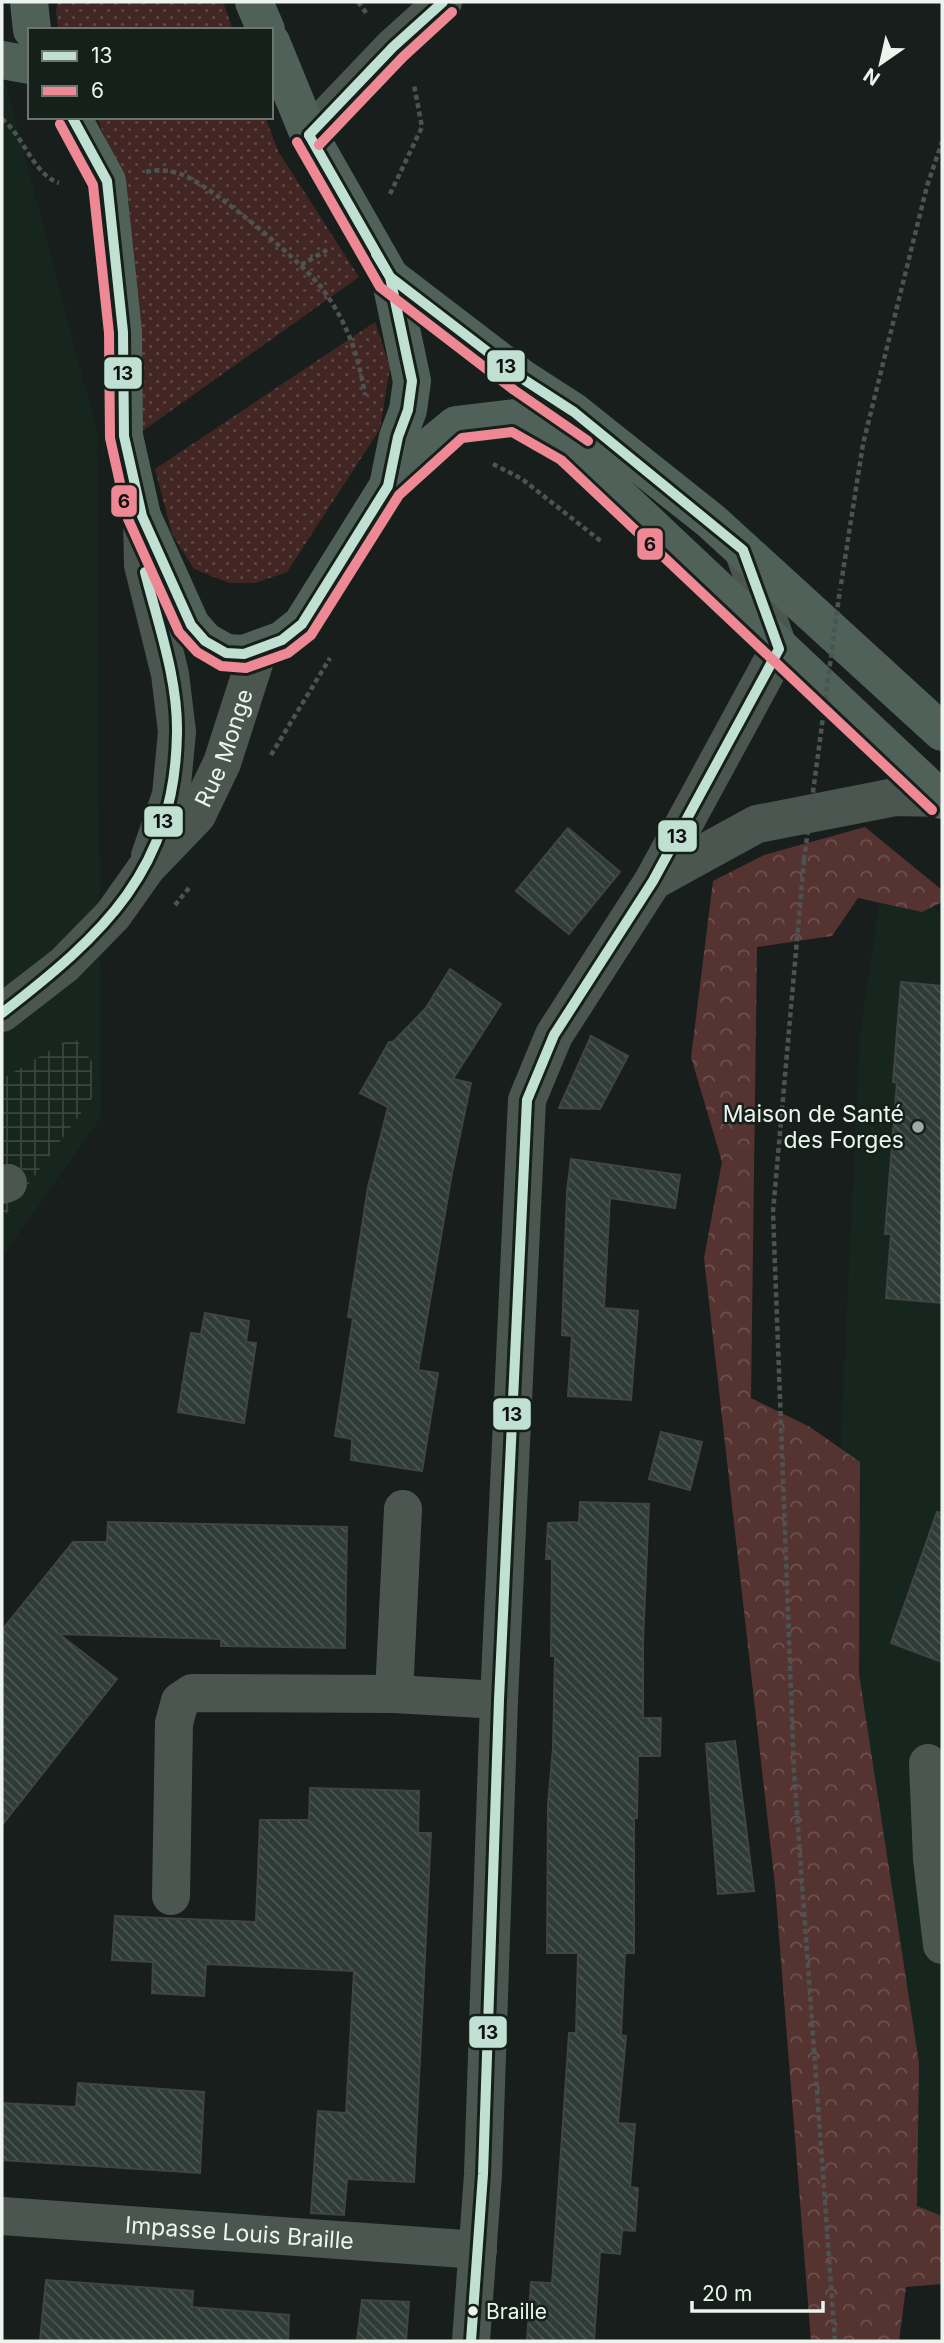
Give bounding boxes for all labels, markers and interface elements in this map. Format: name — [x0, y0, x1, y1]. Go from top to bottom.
legend — [28, 28, 273, 119]
north arrow — [846, 28, 916, 98]
text: 13 — [91, 43, 113, 68]
text: N — [859, 63, 884, 90]
text: 6 — [91, 78, 104, 103]
line badge: 13 — [486, 349, 526, 383]
text: 13 — [496, 355, 516, 378]
line badge: 13 — [103, 356, 143, 390]
text: 13 — [113, 362, 133, 385]
line badge: 6 — [110, 484, 138, 518]
text: 6 — [118, 490, 130, 513]
line badge: 6 — [636, 527, 664, 561]
text: 6 — [644, 533, 656, 556]
street label: Rue Monge — [189, 685, 259, 811]
line badge: 13 — [143, 805, 184, 838]
text: 13 — [153, 810, 173, 833]
line badge: 13 — [657, 819, 698, 853]
text: 13 — [667, 825, 687, 848]
place label: Maison de Santé des Forges — [723, 1100, 904, 1154]
marker: Maison de Santé des Forges — [910, 1119, 926, 1135]
line badge: 13 — [492, 1397, 532, 1431]
text: 13 — [502, 1403, 522, 1426]
line badge: 13 — [468, 2015, 508, 2049]
text: 13 — [478, 2021, 498, 2044]
street label: Impasse Louis Braille — [124, 2211, 355, 2255]
scale bar — [692, 2270, 823, 2314]
text: 20 m — [702, 2281, 752, 2306]
place label: Braille — [486, 2299, 547, 2324]
marker: Braille — [466, 2304, 480, 2318]

